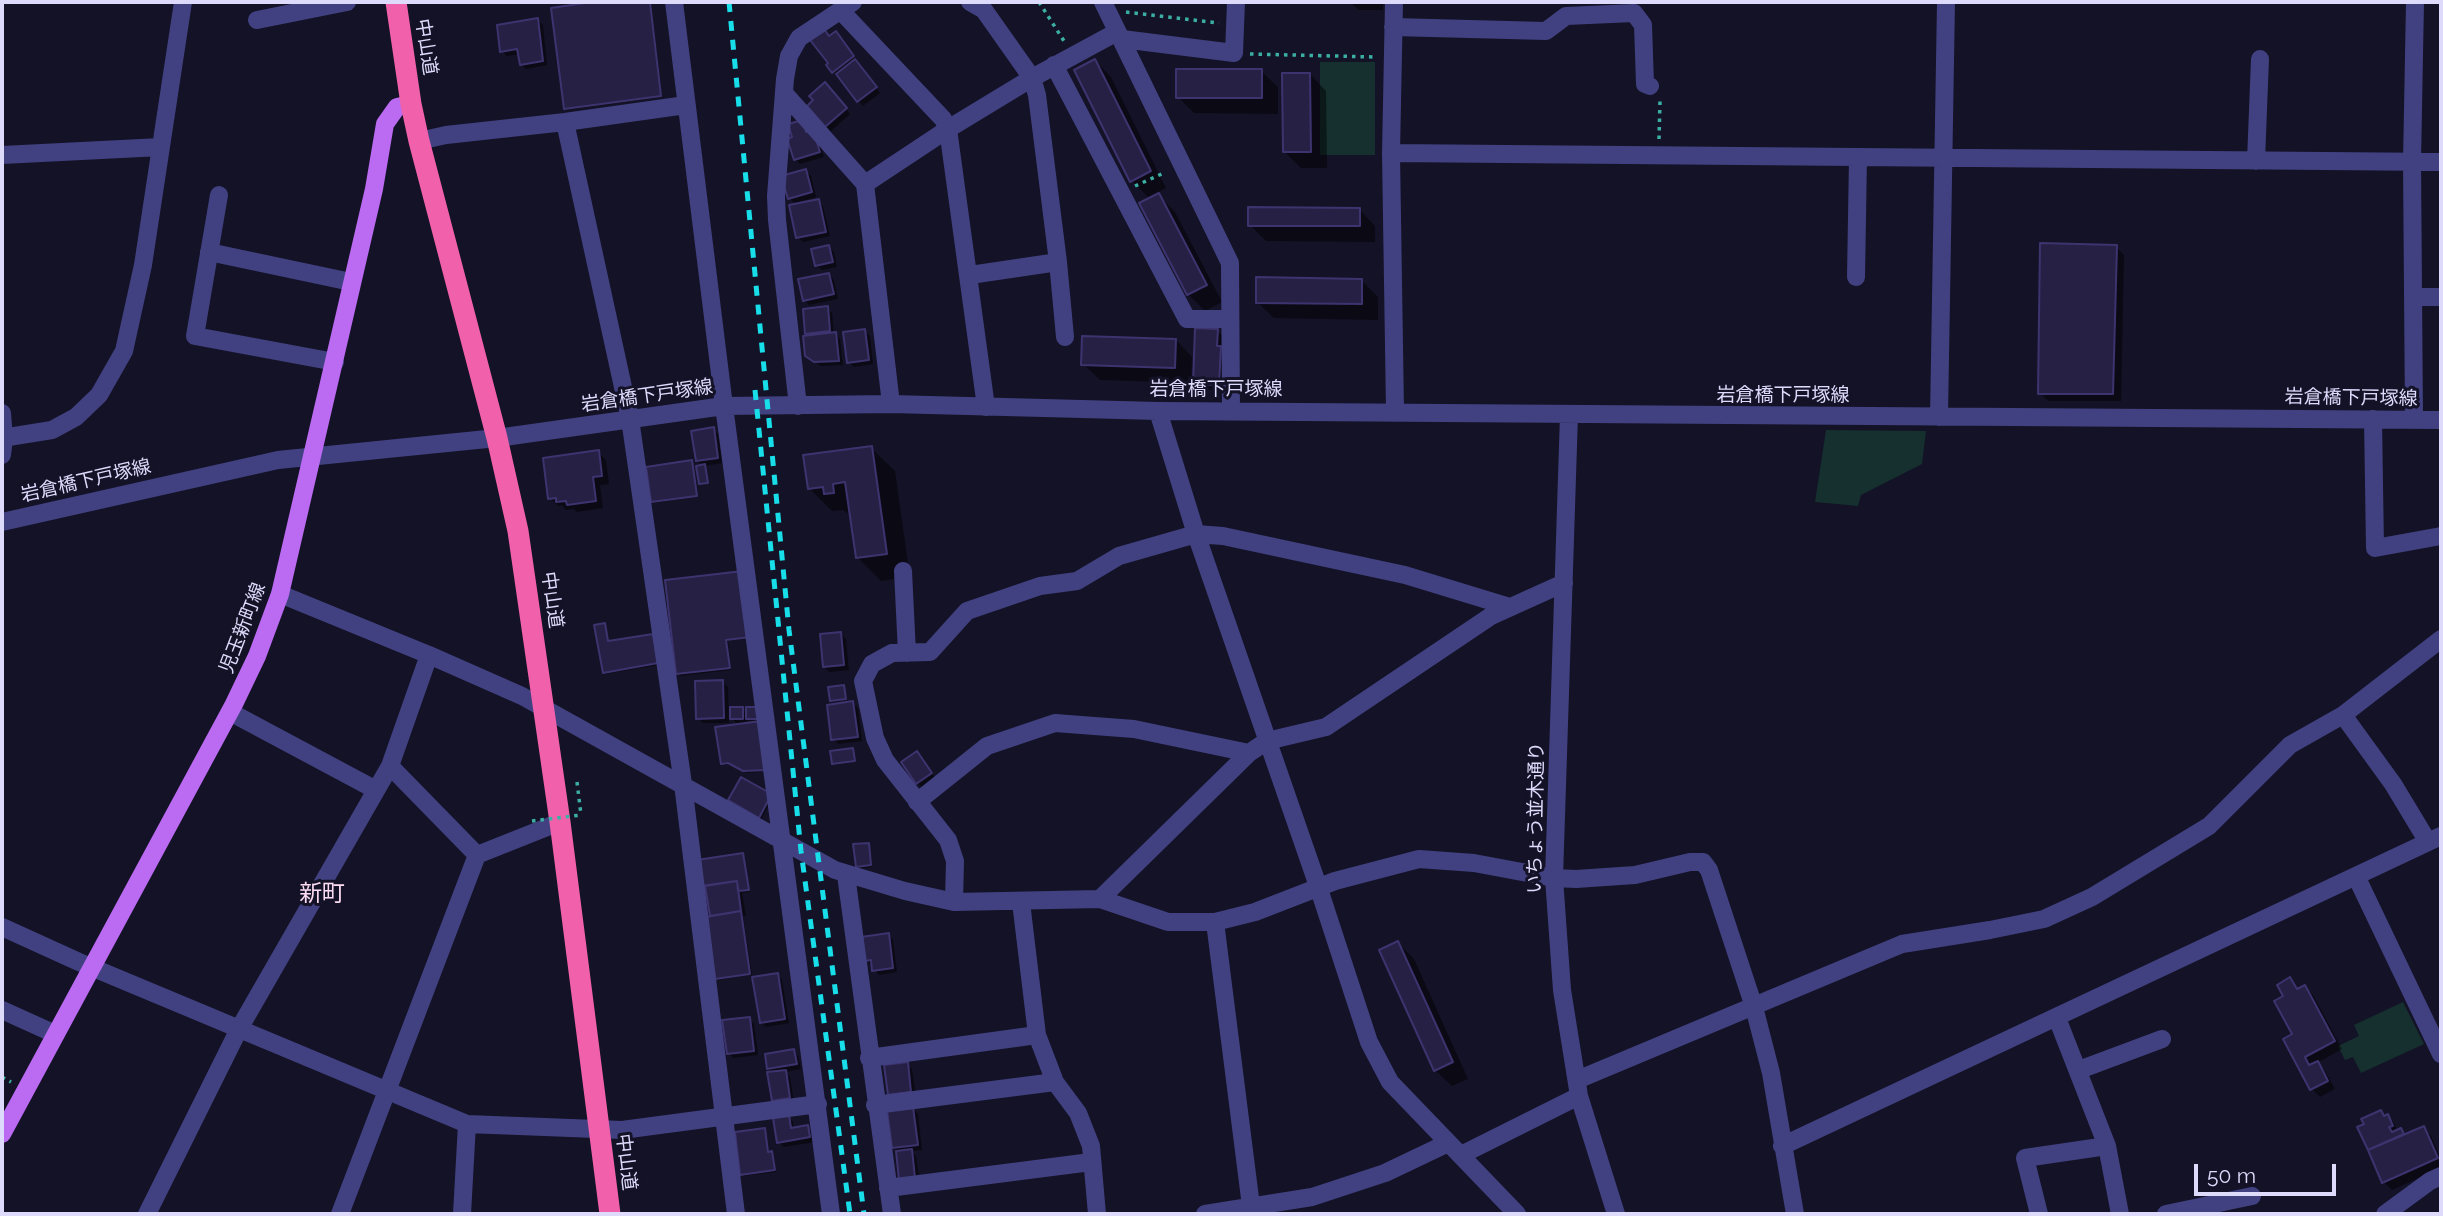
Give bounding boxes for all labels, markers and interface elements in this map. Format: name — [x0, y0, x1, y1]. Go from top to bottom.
street label: 中山道 — [410, 17, 442, 77]
street label: 岩倉橋下戸塚線 — [580, 375, 714, 417]
street label: 岩倉橋下戸塚線 — [1150, 378, 1282, 400]
street label: 岩倉橋下戸塚線 — [1717, 384, 1849, 406]
street label: 岩倉橋下戸塚線 — [2284, 385, 2418, 411]
street label: 岩倉橋下戸塚線 — [19, 455, 153, 507]
street label: 中山道 — [537, 570, 567, 630]
street label: 児玉新町線 — [215, 580, 271, 676]
street label: いちょう並木通り — [1523, 742, 1549, 894]
district label: 新町 — [299, 880, 345, 908]
street label: 中山道 — [611, 1132, 641, 1192]
scale bar — [2198, 1150, 2340, 1194]
text: 50 m — [2207, 1163, 2256, 1188]

